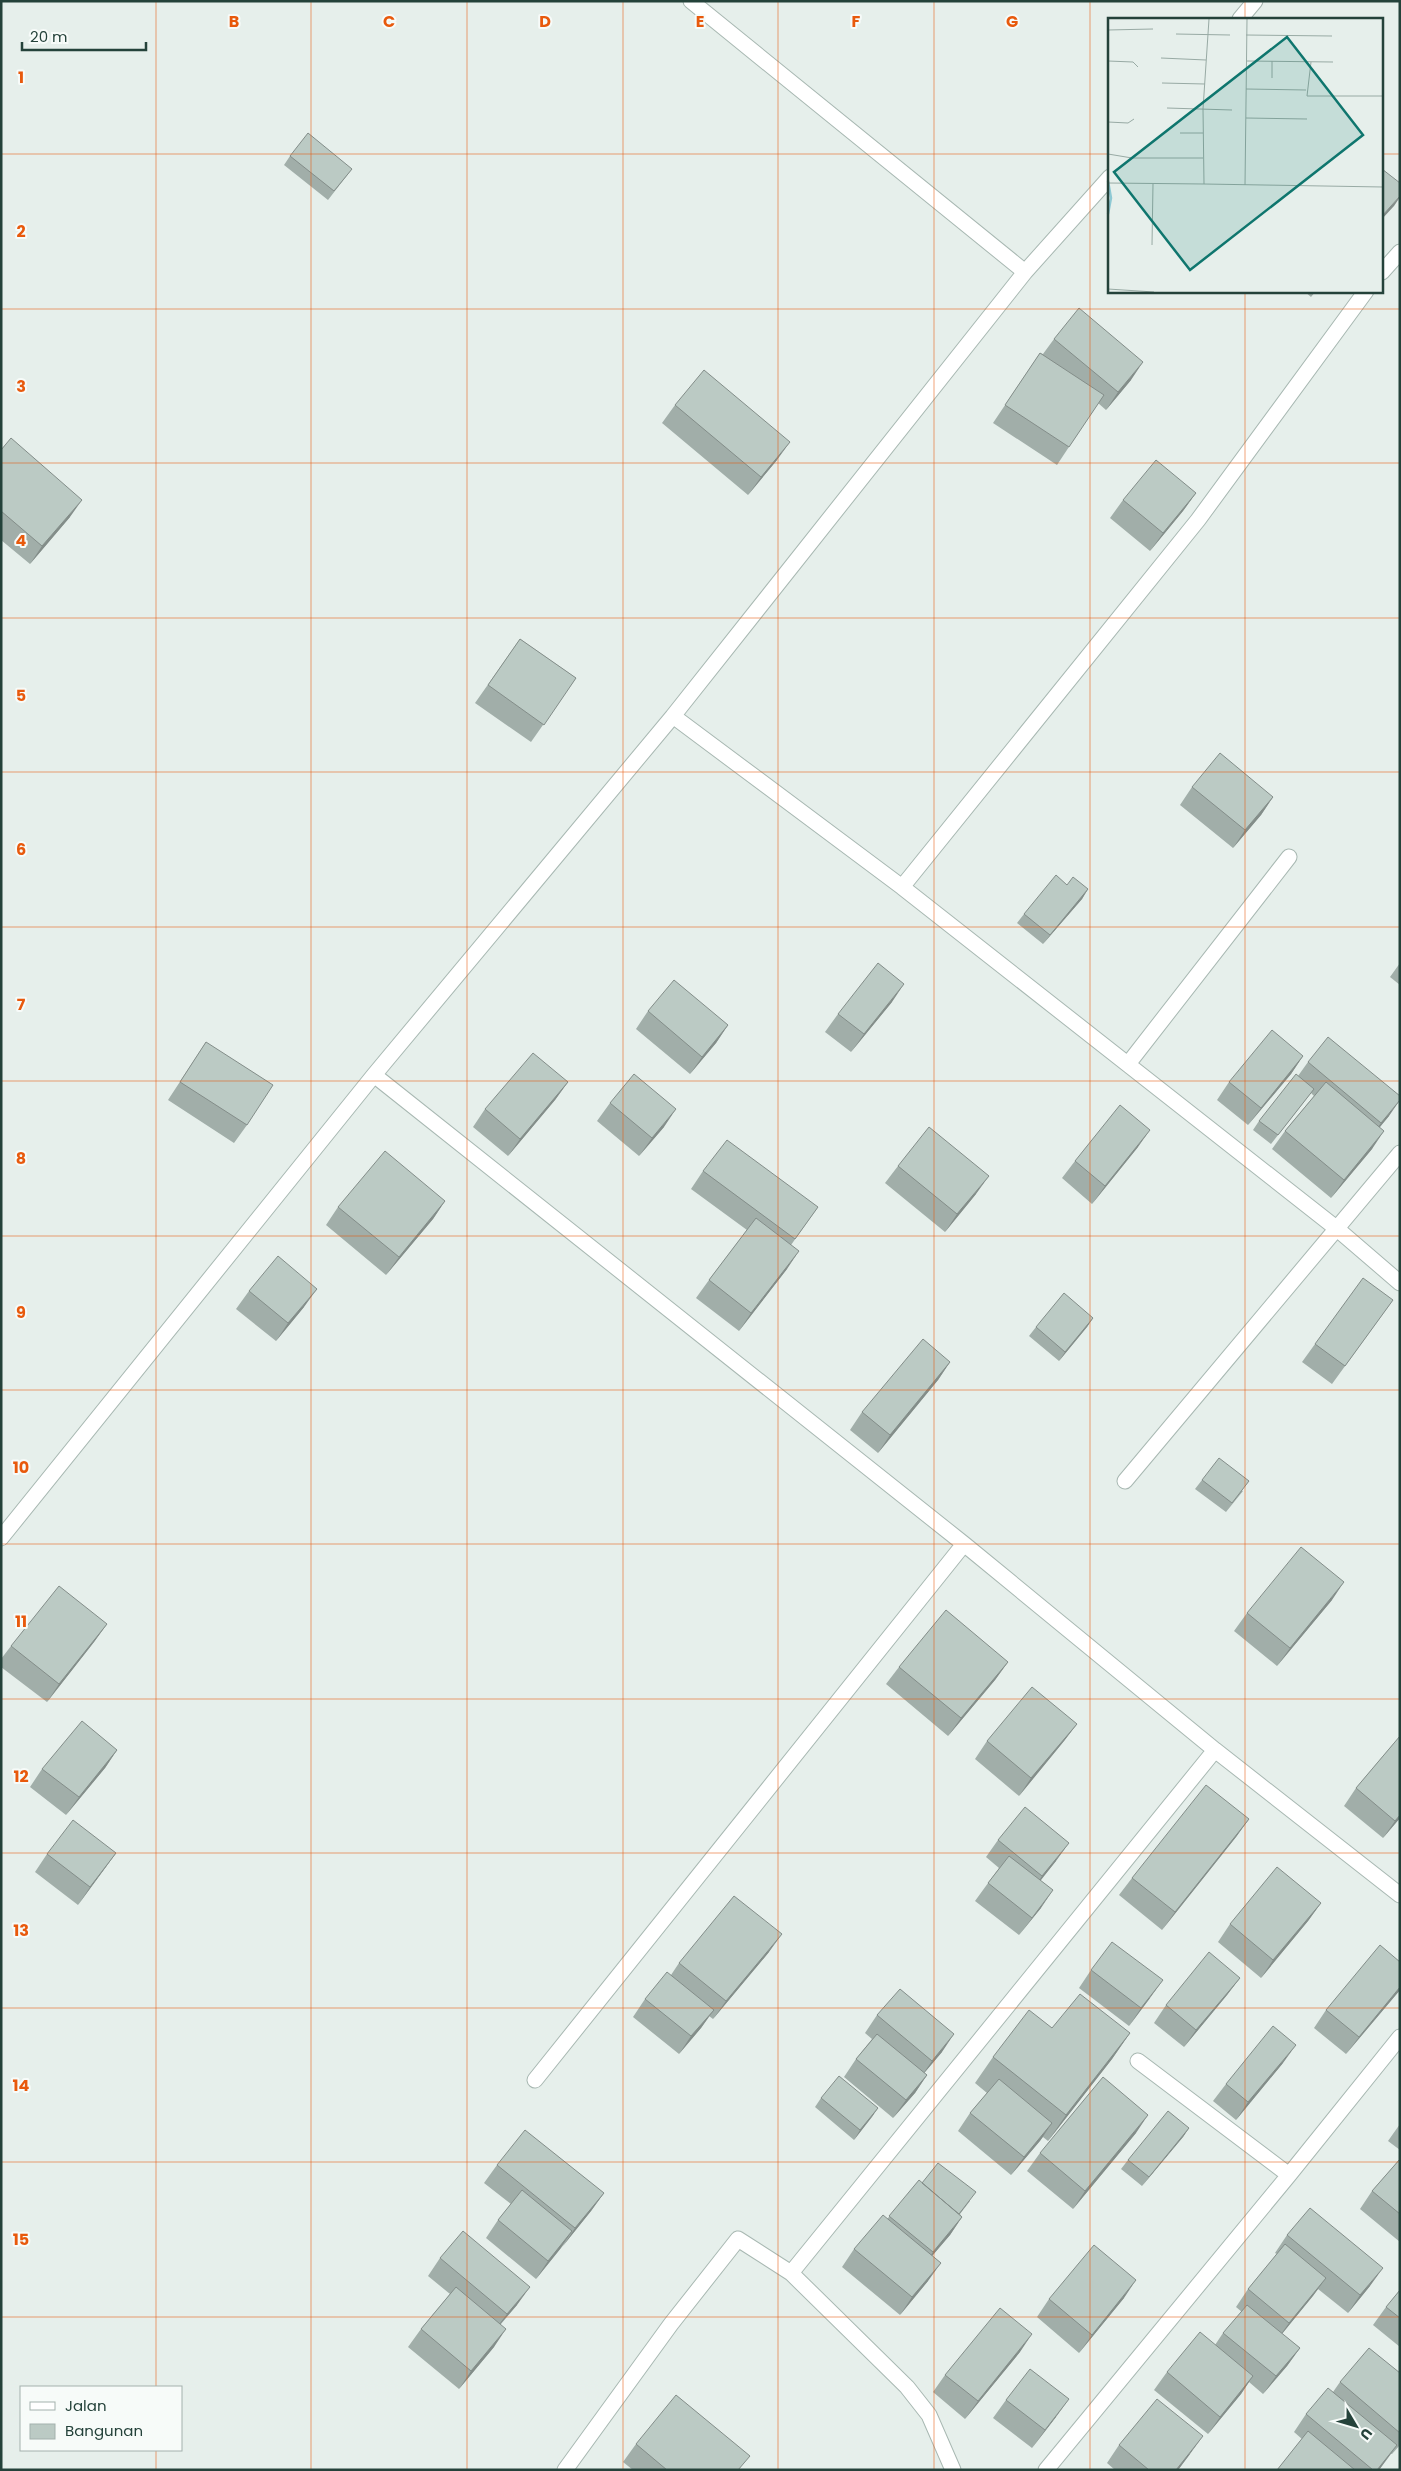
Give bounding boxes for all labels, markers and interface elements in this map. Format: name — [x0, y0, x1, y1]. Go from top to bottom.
text: B — [229, 10, 239, 33]
text: C — [383, 10, 395, 33]
text: D — [539, 10, 551, 33]
text: E — [696, 10, 704, 33]
text: F — [852, 10, 861, 33]
text: G — [1006, 10, 1018, 33]
inset map — [1108, 18, 1384, 292]
scale bar — [22, 20, 146, 52]
text: 20 m — [30, 26, 68, 47]
text: 1 — [18, 66, 24, 89]
text: 2 — [16, 220, 26, 243]
text: 3 — [16, 375, 26, 398]
text: 4 — [16, 529, 27, 552]
text: 5 — [16, 684, 26, 707]
text: 6 — [16, 838, 26, 861]
text: 7 — [17, 993, 26, 1016]
text: 8 — [16, 1147, 26, 1170]
text: 9 — [16, 1301, 26, 1324]
text: 10 — [13, 1456, 29, 1479]
text: 11 — [15, 1610, 27, 1633]
text: 12 — [13, 1765, 29, 1788]
text: 13 — [13, 1919, 29, 1942]
text: 14 — [13, 2074, 30, 2097]
text: 15 — [13, 2228, 29, 2251]
legend — [20, 2386, 182, 2451]
text: Jalan — [65, 2395, 107, 2416]
north arrow — [1331, 2401, 1381, 2451]
text: Bangunan — [65, 2420, 143, 2441]
text: U — [1355, 2424, 1377, 2444]

